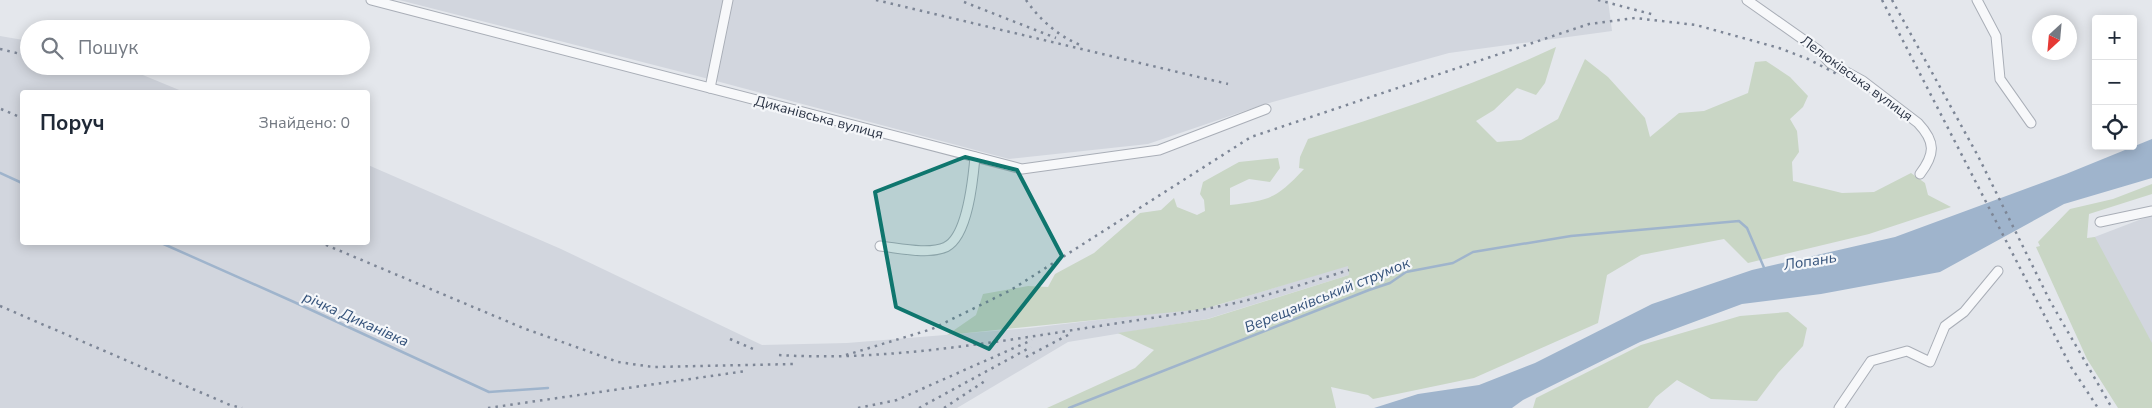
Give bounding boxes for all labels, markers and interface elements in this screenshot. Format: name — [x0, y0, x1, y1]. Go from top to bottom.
north arrow — [2032, 15, 2077, 60]
map controls — [2092, 15, 2137, 150]
button: + — [2092, 15, 2137, 60]
search box — [20, 20, 370, 75]
street label: Лелюківська вулиця — [1797, 31, 1917, 126]
icon: search — [38, 34, 66, 62]
text: Пошук — [78, 35, 138, 61]
button: − — [2092, 60, 2137, 105]
street label: Диканівська вулиця — [752, 91, 885, 144]
button: locate — [2092, 105, 2137, 150]
text: Поруч — [40, 109, 105, 137]
text: Знайдено: 0 — [258, 112, 350, 134]
water label: Лопань — [1781, 247, 1838, 275]
water label: Верещаківський струмок — [1241, 252, 1414, 337]
water label: річка Диканівка — [300, 287, 412, 351]

